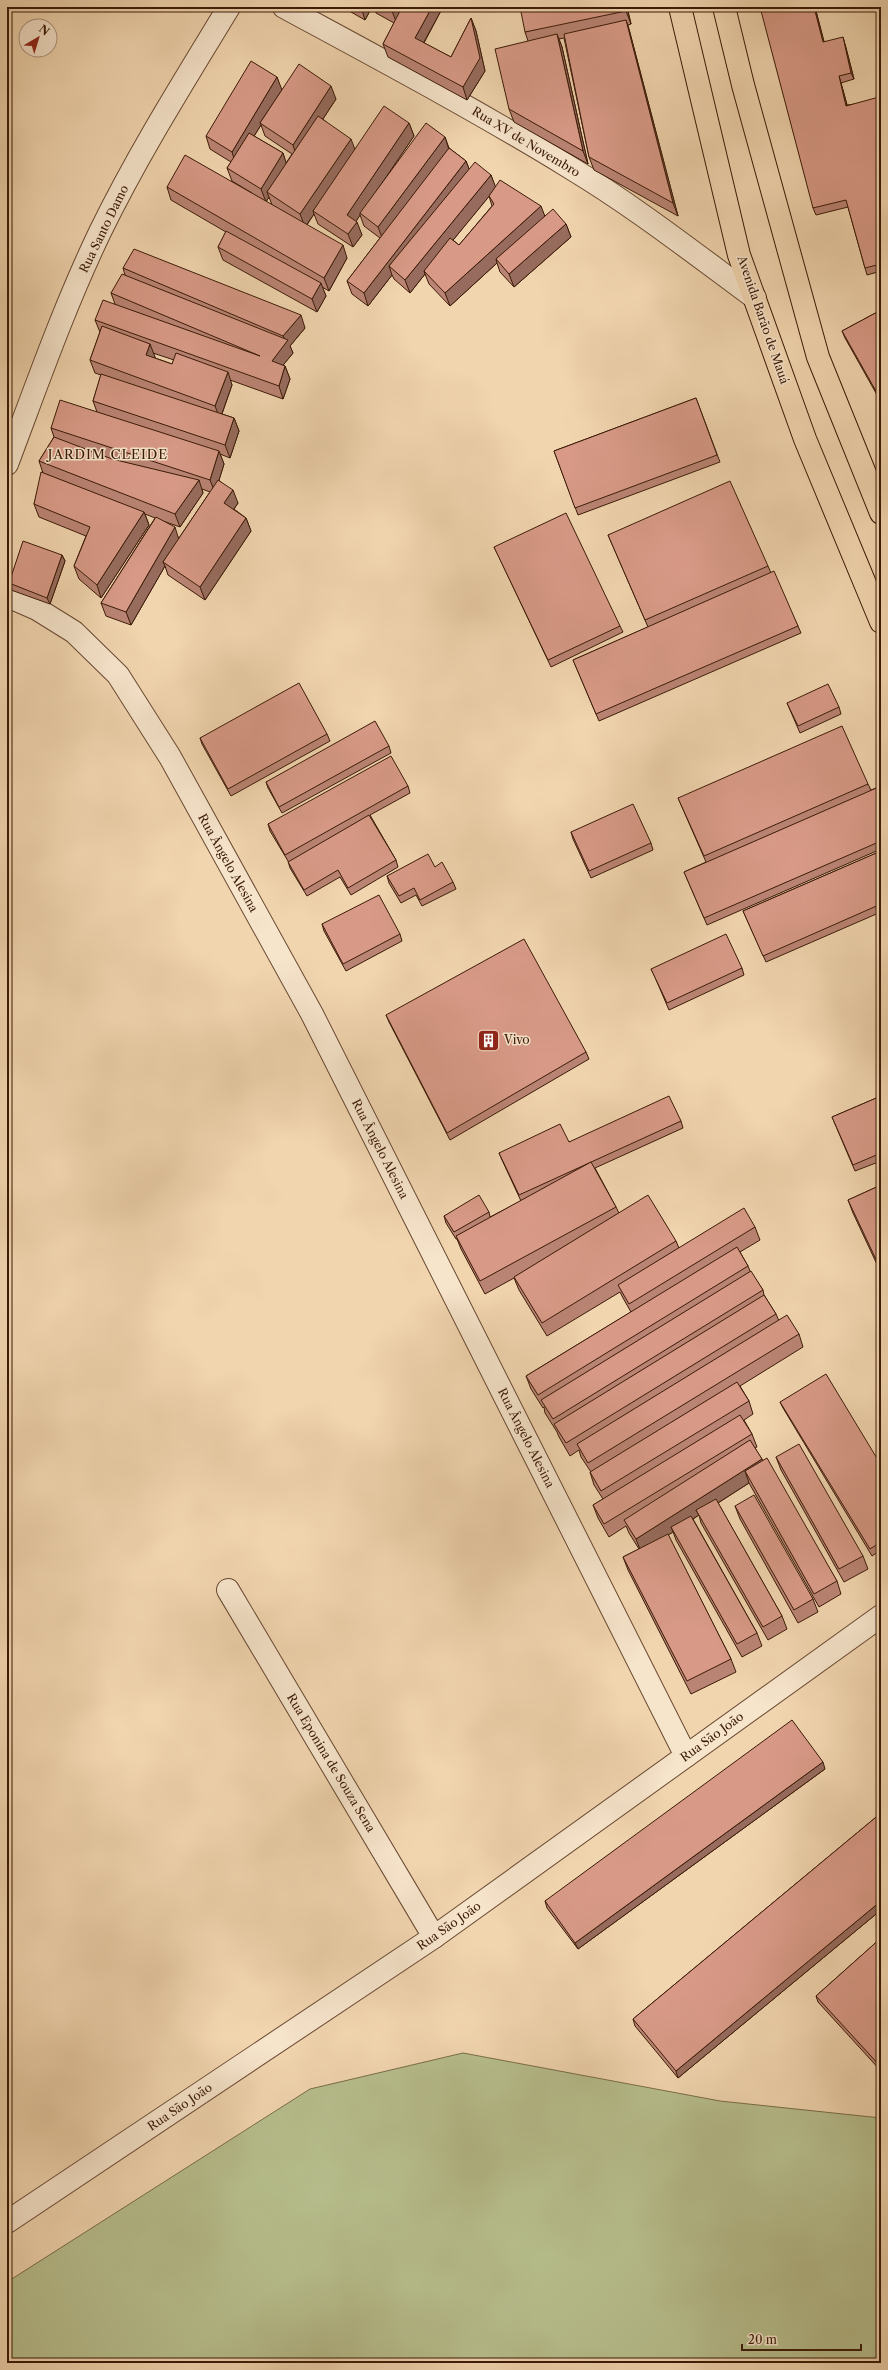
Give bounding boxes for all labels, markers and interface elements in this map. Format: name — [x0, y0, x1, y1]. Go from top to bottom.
north arrow — [18, 18, 58, 58]
text: N — [36, 22, 53, 39]
street label: Rua XV de Novembro — [469, 103, 583, 180]
street label: Rua Santo Damo — [76, 182, 131, 275]
street label: Avenida Barão de Mauá — [734, 253, 793, 387]
district label: JARDIM CLEIDE — [46, 446, 168, 462]
street label: Rua Ângelo Alesina — [195, 811, 263, 915]
building icon: Vivo — [476, 1027, 502, 1053]
place label: Vivo — [503, 1032, 530, 1047]
street label: Rua Ângelo Alesina — [349, 1096, 413, 1202]
street label: Rua Ângelo Alesina — [495, 1385, 559, 1491]
street label: Rua Eponina de Souza Sena — [284, 1691, 379, 1835]
street label: Rua São João — [677, 1709, 746, 1765]
street label: Rua São João — [414, 1898, 484, 1953]
street label: Rua São João — [145, 2079, 215, 2134]
scale bar — [742, 2326, 861, 2352]
text: 20 m — [748, 2332, 777, 2347]

